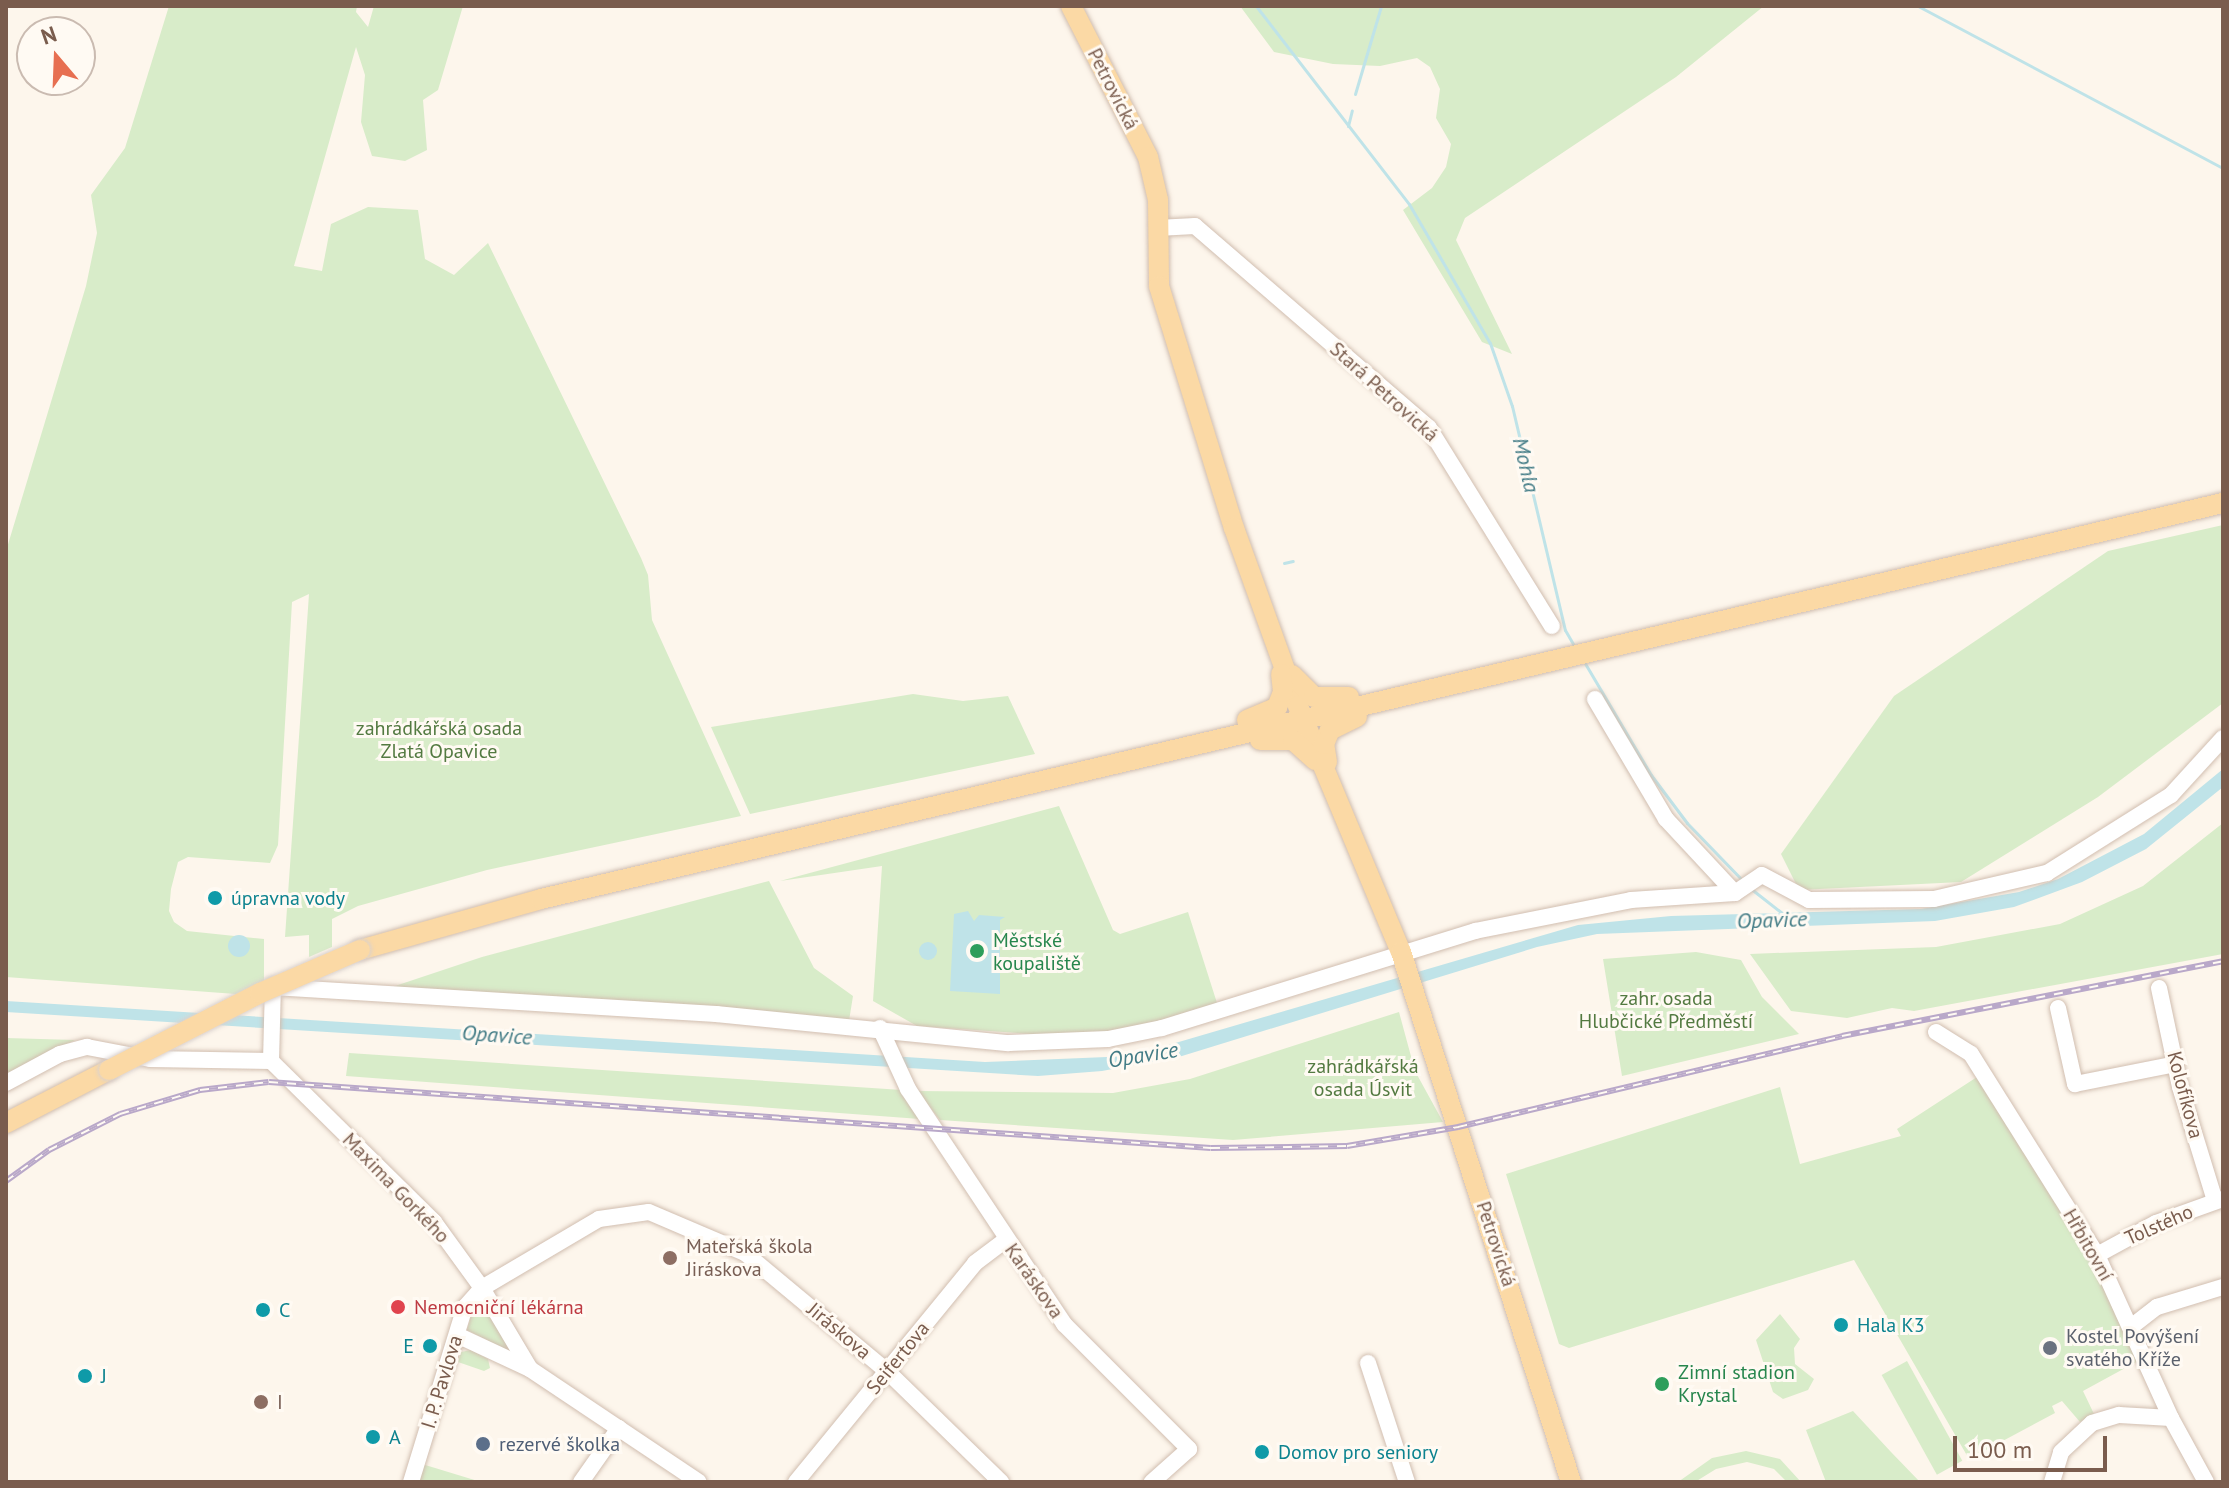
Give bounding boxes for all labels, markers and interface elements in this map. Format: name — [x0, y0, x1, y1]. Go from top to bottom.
north arrow — [16, 16, 96, 96]
text: N — [37, 20, 60, 51]
street label: Petrovická — [1082, 44, 1144, 134]
street label: Stará Petrovická — [1325, 337, 1443, 447]
water label: Mohla — [1507, 435, 1545, 495]
park label: zahrádkářská osada Zlatá Opavice — [356, 717, 522, 764]
place label: úpravna vody — [231, 886, 345, 910]
marker: úpravna vody — [206, 889, 224, 907]
water label: Opavice — [1736, 906, 1808, 934]
place label: Městské koupaliště — [993, 928, 1081, 975]
marker: Městské koupaliště — [968, 942, 986, 960]
park label: zahr. osada Hlubčické Předměstí — [1579, 986, 1753, 1033]
water label: Opavice — [461, 1019, 533, 1051]
water label: Opavice — [1106, 1036, 1180, 1074]
street label: Kolofíkova — [2162, 1049, 2208, 1141]
park label: zahrádkářská osada Úsvit — [1307, 1055, 1419, 1102]
street label: Maxima Gorkého — [337, 1128, 455, 1248]
street label: Petrovická — [1471, 1198, 1521, 1290]
street label: Tolstého — [2121, 1199, 2197, 1251]
street label: Hřbitovní — [2058, 1205, 2118, 1285]
place label: Mateřská škola Jiráskova — [686, 1234, 813, 1281]
street label: Karáskova — [999, 1239, 1069, 1323]
marker: Mateřská škola Jiráskova — [661, 1249, 679, 1267]
place label: Nemocniční lékárna — [414, 1295, 584, 1319]
street label: Jiráskova — [802, 1297, 876, 1365]
place label: C — [279, 1298, 290, 1322]
marker: Nemocniční lékárna — [389, 1298, 407, 1316]
marker: C — [254, 1301, 272, 1319]
place label: Hala K3 — [1857, 1313, 1925, 1337]
marker: Hala K3 — [1832, 1316, 1850, 1334]
street label: Seifertova — [861, 1317, 935, 1399]
place label: Kostel Povýšení svatého Kříže — [2066, 1324, 2199, 1371]
street label: I. P. Pavlova — [416, 1331, 468, 1433]
place label: E — [403, 1334, 414, 1358]
marker: E — [421, 1337, 439, 1355]
marker: Kostel Povýšení svatého Kříže — [2041, 1339, 2059, 1357]
place label: Zimní stadion Krystal — [1678, 1360, 1795, 1407]
place label: J — [101, 1364, 107, 1388]
marker: J — [76, 1367, 94, 1385]
marker: Zimní stadion Krystal — [1653, 1375, 1671, 1393]
place label: I — [277, 1390, 283, 1414]
marker: I — [252, 1393, 270, 1411]
scale bar — [1957, 1420, 2111, 1470]
place label: A — [389, 1425, 401, 1449]
marker: A — [364, 1428, 382, 1446]
place label: rezervé školka — [499, 1432, 620, 1456]
text: 100 m — [1967, 1434, 2032, 1465]
marker: rezervé školka — [474, 1435, 492, 1453]
place label: Domov pro seniory — [1278, 1440, 1439, 1464]
marker: Domov pro seniory — [1253, 1443, 1271, 1461]

